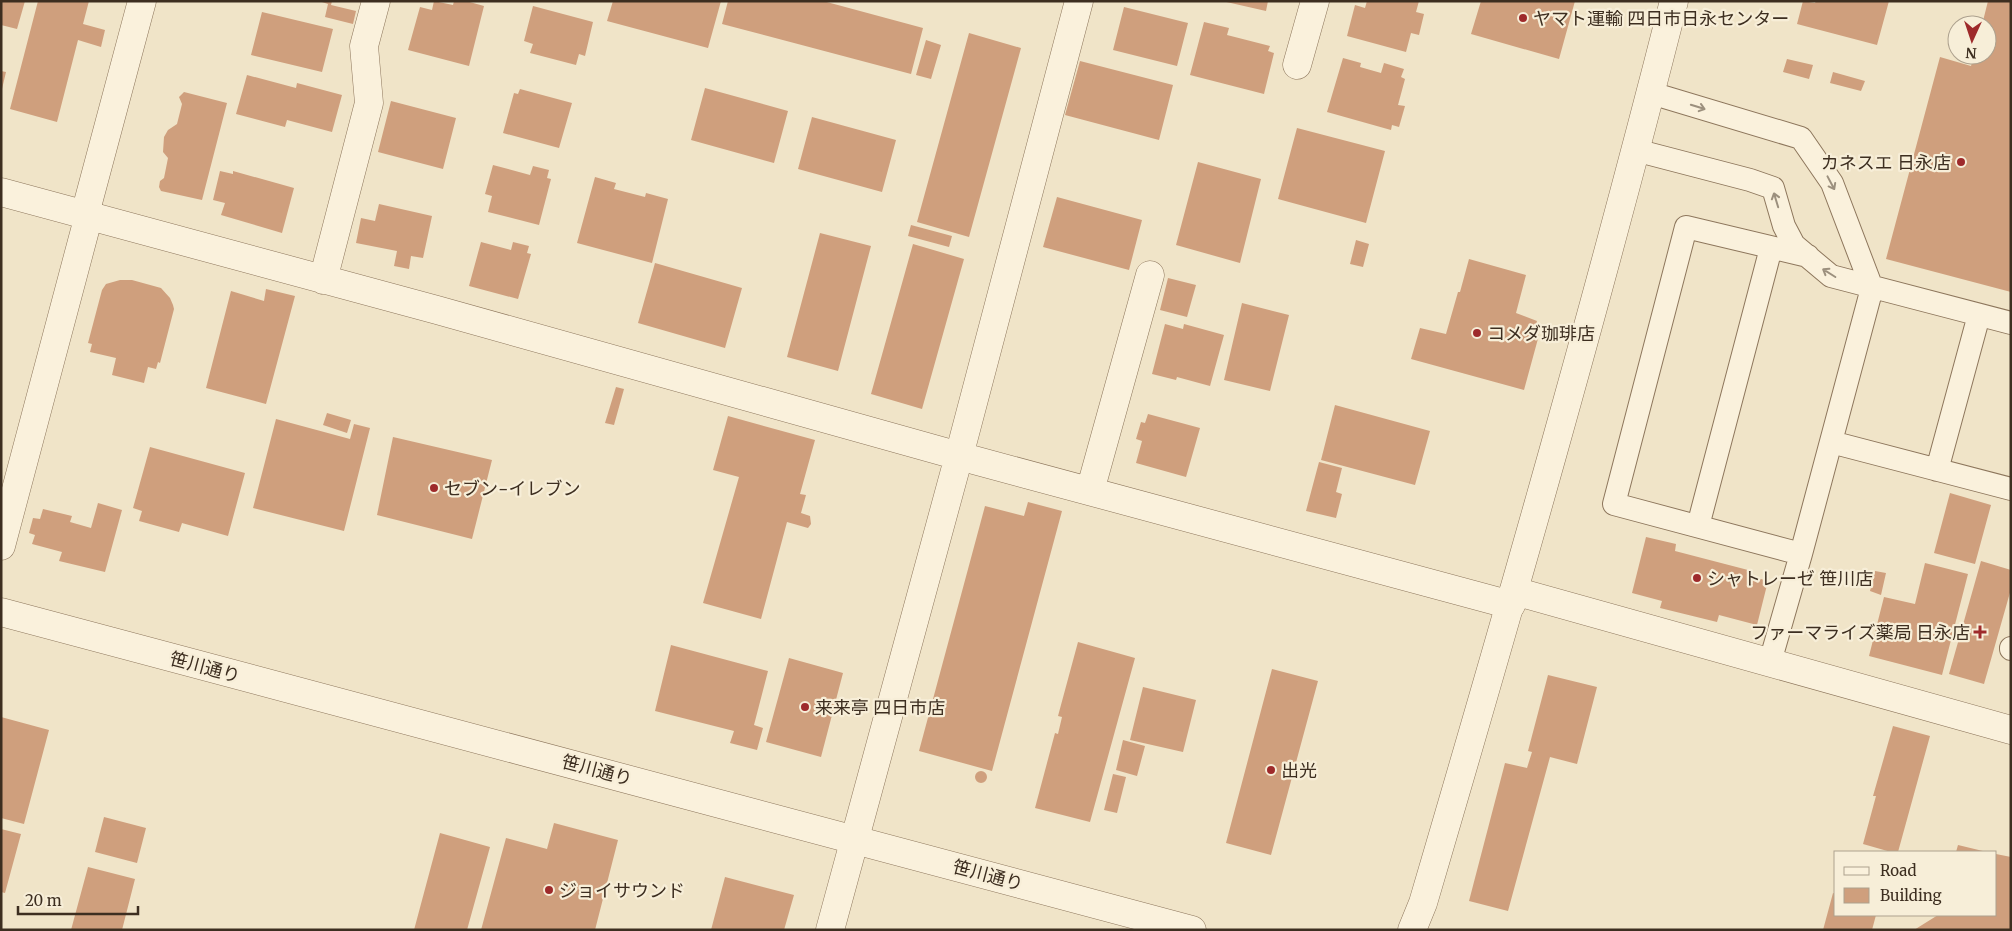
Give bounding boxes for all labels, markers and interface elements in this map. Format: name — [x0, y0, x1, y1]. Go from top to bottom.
place label: ヤマト運輸 四日市日永センター — [1533, 7, 1789, 30]
marker: ヤマト運輸 四日市日永センター — [1517, 12, 1529, 24]
north arrow — [1947, 15, 1997, 65]
text: N — [1965, 44, 1977, 62]
one-way arrow — [1689, 103, 1705, 113]
place label: カネスエ 日永店 — [1821, 151, 1951, 174]
marker: カネスエ 日永店 — [1955, 156, 1967, 168]
one-way arrow — [1826, 176, 1836, 191]
one-way arrow — [1771, 192, 1781, 208]
one-way arrow — [1823, 268, 1837, 278]
place label: コメダ珈琲店 — [1487, 322, 1595, 345]
marker: コメダ珈琲店 — [1471, 327, 1483, 339]
place label: セブン-イレブン — [444, 477, 580, 500]
marker: セブン-イレブン — [428, 482, 440, 494]
place label: シャトレーゼ 笹川店 — [1707, 567, 1873, 590]
marker: シャトレーゼ 笹川店 — [1691, 572, 1703, 584]
place label: ファーマライズ薬局 日永店 — [1750, 621, 1970, 644]
marker: ファーマライズ薬局 日永店 — [1974, 626, 1986, 638]
street label: 笹川通り — [167, 647, 243, 687]
place label: 来来亭 四日市店 — [815, 696, 945, 719]
marker: 来来亭 四日市店 — [799, 701, 811, 713]
street label: 笹川通り — [559, 750, 635, 790]
place label: 出光 — [1281, 759, 1317, 782]
marker: 出光 — [1265, 764, 1277, 776]
legend — [1834, 851, 1997, 916]
street label: 笹川通り — [950, 855, 1026, 895]
text: Road — [1880, 861, 1916, 880]
place label: ジョイサウンド — [559, 879, 685, 902]
scale bar — [18, 884, 138, 916]
marker: ジョイサウンド — [543, 884, 555, 896]
text: Building — [1880, 886, 1942, 905]
text: 20 m — [25, 891, 62, 910]

